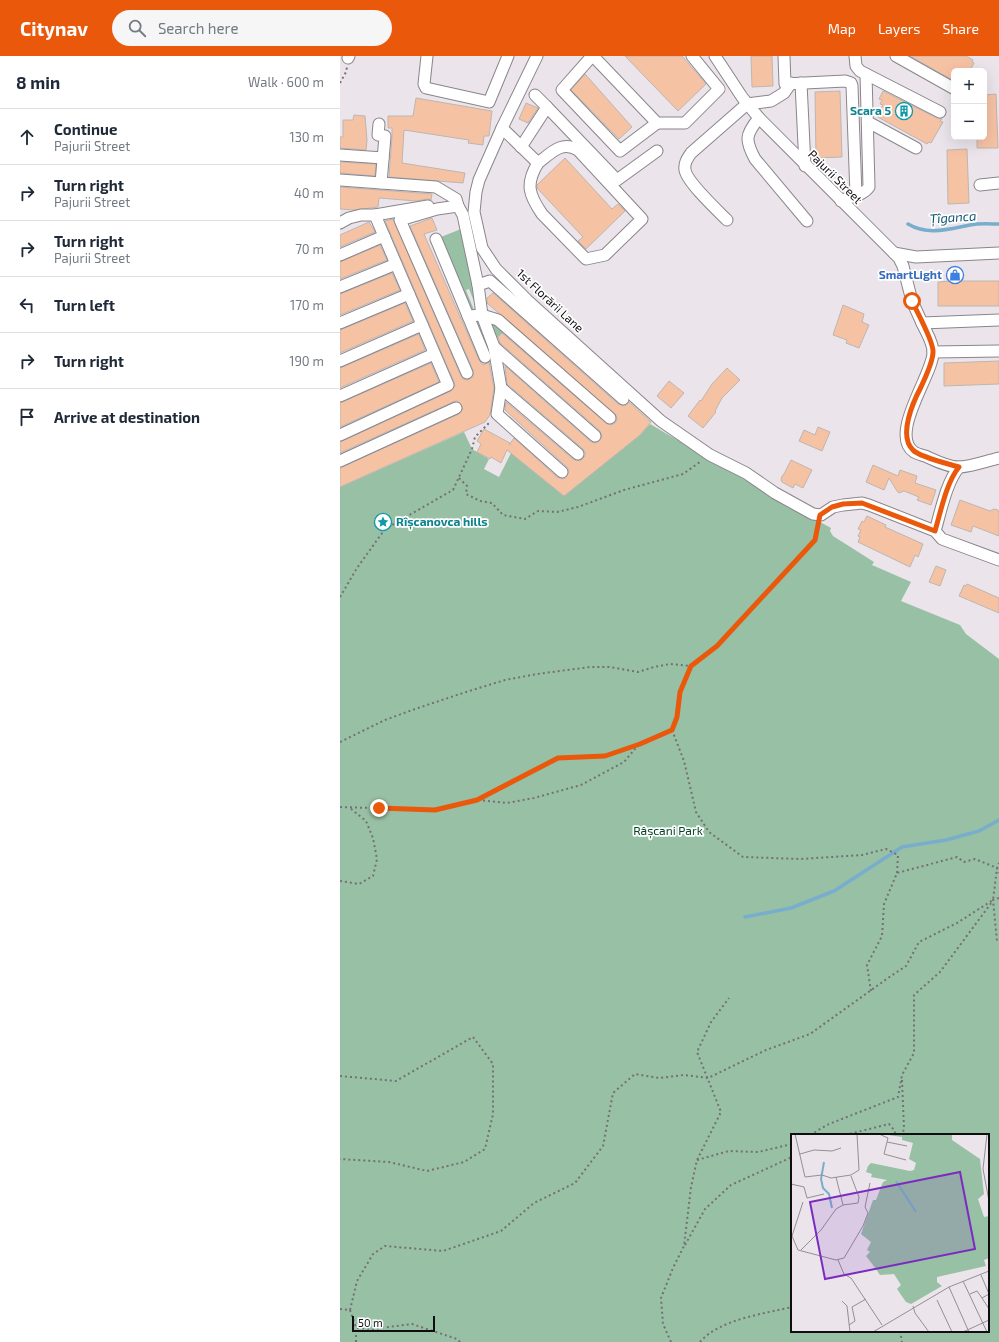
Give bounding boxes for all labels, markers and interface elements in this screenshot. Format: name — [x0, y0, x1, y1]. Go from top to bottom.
search box — [112, 10, 392, 46]
text: Citynav — [20, 17, 88, 40]
icon: search — [126, 17, 148, 39]
text: Search here — [158, 19, 238, 37]
text: Map — [828, 20, 856, 37]
text: Layers — [878, 20, 920, 37]
text: Share — [942, 20, 979, 37]
map controls — [951, 68, 987, 140]
button: + — [951, 68, 987, 104]
text: 8 min — [16, 72, 60, 92]
text: Walk · 600 m — [248, 74, 324, 90]
building icon: Scara 5 — [894, 101, 914, 121]
place label: Scara 5 — [850, 103, 891, 117]
button: − — [951, 104, 987, 140]
text: Continue — [54, 120, 117, 138]
icon: ahead — [16, 126, 38, 148]
text: 130 m — [289, 129, 324, 145]
text: Pajurii Street — [54, 138, 130, 154]
street label: Pajurii Street — [805, 147, 866, 207]
text: Turn right — [54, 176, 124, 194]
icon: right — [16, 182, 38, 204]
text: 40 m — [294, 185, 324, 201]
text: Pajurii Street — [54, 194, 130, 210]
water label: Țîganca — [929, 207, 977, 229]
text: Turn right — [54, 232, 124, 250]
icon: right — [16, 238, 38, 260]
text: 70 m — [295, 241, 324, 257]
text: Pajurii Street — [54, 250, 130, 266]
shop icon: SmartLight — [945, 265, 965, 285]
street label: 1st Florării Lane — [514, 266, 587, 335]
place label: SmartLight — [879, 267, 942, 281]
route start — [903, 292, 921, 310]
icon: left — [16, 294, 38, 316]
text: Turn left — [54, 296, 115, 314]
text: 170 m — [290, 297, 324, 313]
icon: right — [16, 350, 38, 372]
text: Turn right — [54, 352, 124, 370]
text: 190 m — [289, 353, 324, 369]
icon: arrive — [16, 406, 38, 428]
text: Arrive at destination — [54, 408, 200, 426]
place icon: Rîșcanovca hills — [373, 512, 393, 532]
place label: Rîșcanovca hills — [396, 514, 488, 530]
route end — [370, 799, 388, 817]
park label: Râșcani Park — [633, 823, 703, 839]
inset map — [791, 1134, 989, 1332]
scale bar — [352, 1314, 435, 1333]
text: 50 m — [358, 1316, 383, 1329]

